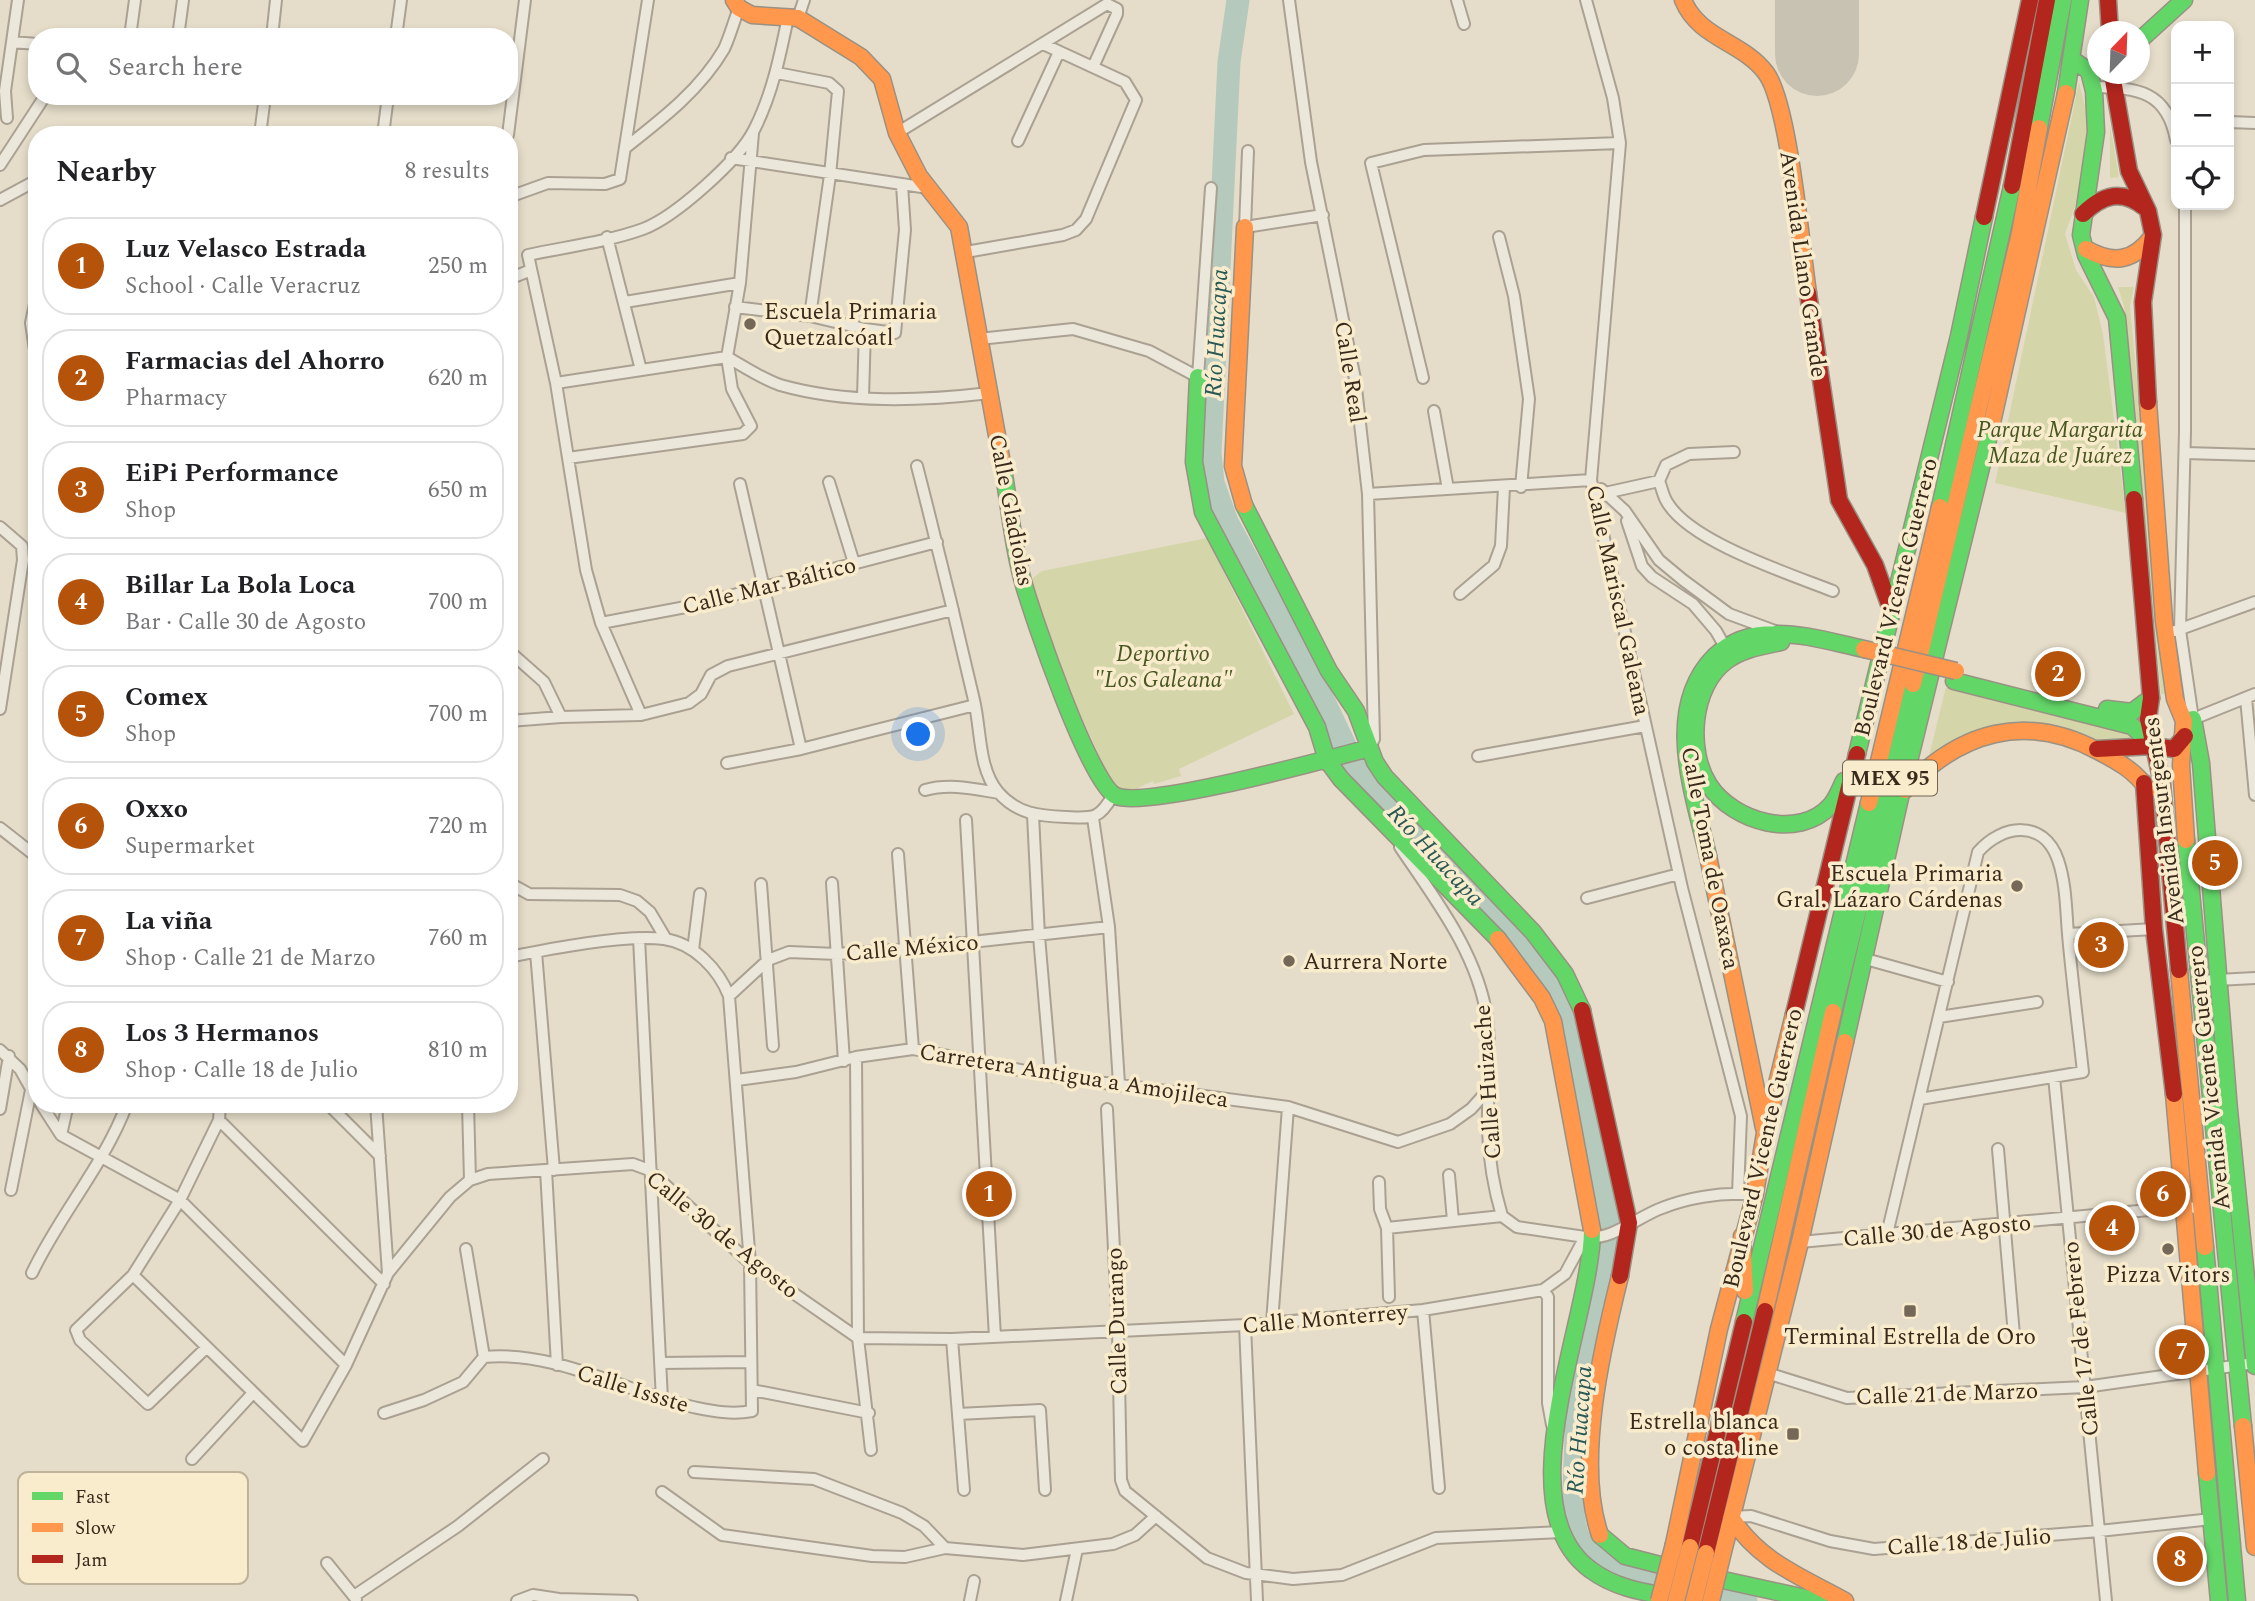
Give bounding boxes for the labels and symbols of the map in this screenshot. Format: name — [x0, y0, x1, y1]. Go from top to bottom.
north arrow — [2087, 21, 2150, 84]
street label: Avenida Llano Grande — [1769, 149, 1836, 380]
water label: Río Huacapa — [1196, 268, 1238, 398]
place label: Escuela Primaria Quetzalcóatl — [764, 295, 937, 356]
marker: Escuela Primaria Quetzalcóatl — [742, 316, 758, 332]
street label: Calle Real — [1324, 319, 1375, 426]
park label: Parque Margarita Maza de Juárez — [1977, 413, 2144, 474]
street label: Calle Gladiolas — [979, 431, 1042, 589]
street label: Boulevard Vicente Guerrero — [1845, 454, 1948, 740]
street label: Calle Mariscal Galeana — [1576, 482, 1659, 719]
street label: Calle Mar Báltico — [679, 548, 860, 625]
park label: Deportivo "Los Galeana" — [1094, 637, 1233, 698]
pin: 2 — [2035, 648, 2081, 700]
street label: Avenida Insurgentes — [2134, 715, 2195, 927]
your location — [901, 717, 935, 751]
street label: Calle Toma de Oaxaca — [1671, 744, 1748, 973]
road number: MEX 95 — [1843, 760, 1937, 796]
water label: Río Huacapa — [1378, 796, 1492, 915]
pin: 5 — [2192, 837, 2238, 889]
place label: Escuela Primaria Gral. Lázaro Cárdenas — [1776, 857, 2003, 918]
marker: Escuela Primaria Gral. Lázaro Cárdenas — [2009, 878, 2025, 894]
pin: 3 — [2078, 919, 2124, 971]
street label: Calle México — [844, 925, 980, 972]
street label: Avenida Vicente Guerrero — [2178, 944, 2241, 1212]
place label: Aurrera Norte — [1303, 945, 1448, 980]
marker: Aurrera Norte — [1281, 953, 1297, 969]
street label: Calle Huizache — [1466, 1003, 1511, 1160]
street label: Boulevard Vicente Guerrero — [1714, 1005, 1813, 1292]
street label: Carretera Antigua a Amojileca — [917, 1035, 1231, 1118]
street label: Calle 30 de Agosto — [638, 1162, 806, 1308]
pin: 1 — [966, 1168, 1012, 1220]
pin: 6 — [2140, 1168, 2186, 1220]
pin: 4 — [2089, 1202, 2135, 1254]
street label: Calle 30 de Agosto — [1842, 1206, 2033, 1257]
street label: Calle 17 de Febrero — [2054, 1240, 2109, 1438]
marker: Pizza Vitors — [2160, 1241, 2176, 1257]
street label: Calle Durango — [1097, 1247, 1138, 1395]
place label: Pizza Vitors — [2106, 1258, 2230, 1293]
street label: Calle Monterrey — [1241, 1295, 1410, 1344]
marker: Terminal Estrella de Oro — [1902, 1303, 1918, 1319]
place label: Terminal Estrella de Oro — [1784, 1320, 2036, 1355]
pin: 7 — [2159, 1326, 2205, 1378]
street label: Calle Issste — [572, 1356, 693, 1423]
water label: Río Huacapa — [1558, 1365, 1602, 1496]
street label: Calle 21 de Marzo — [1855, 1374, 2039, 1415]
place label: Estrella blanca o costa line — [1629, 1405, 1779, 1466]
marker: Estrella blanca o costa line — [1785, 1426, 1801, 1442]
legend — [18, 1472, 248, 1584]
text: Fast — [75, 1483, 111, 1512]
text: Slow — [75, 1514, 116, 1543]
street label: Calle 18 de Julio — [1886, 1519, 2052, 1566]
pin: 8 — [2157, 1533, 2203, 1585]
text: Jam — [75, 1546, 107, 1575]

